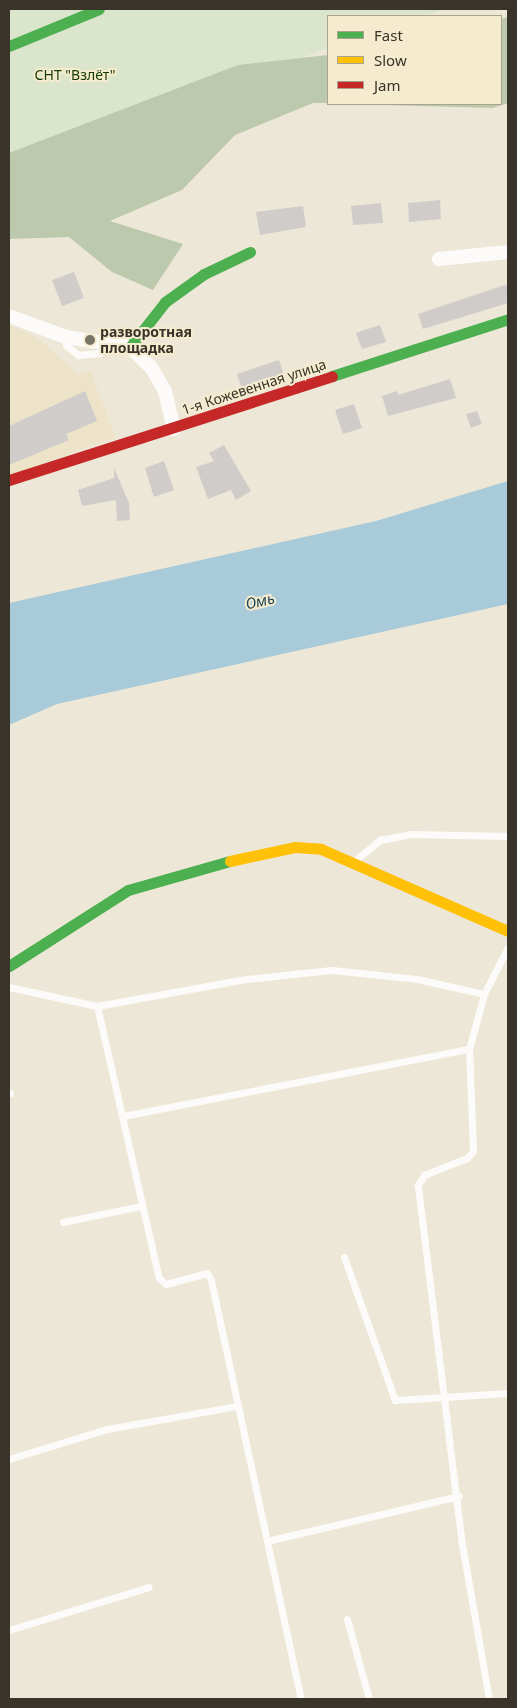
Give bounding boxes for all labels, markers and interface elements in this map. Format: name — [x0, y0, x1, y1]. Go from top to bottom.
legend — [327, 15, 502, 105]
text: Fast — [374, 25, 403, 45]
text: Slow — [374, 50, 407, 70]
park label: СНТ "Взлёт" — [35, 67, 115, 83]
text: Jam — [374, 75, 401, 95]
place label: разворотная площадка — [100, 324, 192, 357]
marker: разворотная площадка — [84, 334, 96, 346]
street label: 1-я Кожевенная улица — [180, 356, 328, 418]
water label: Омь — [244, 589, 276, 613]

